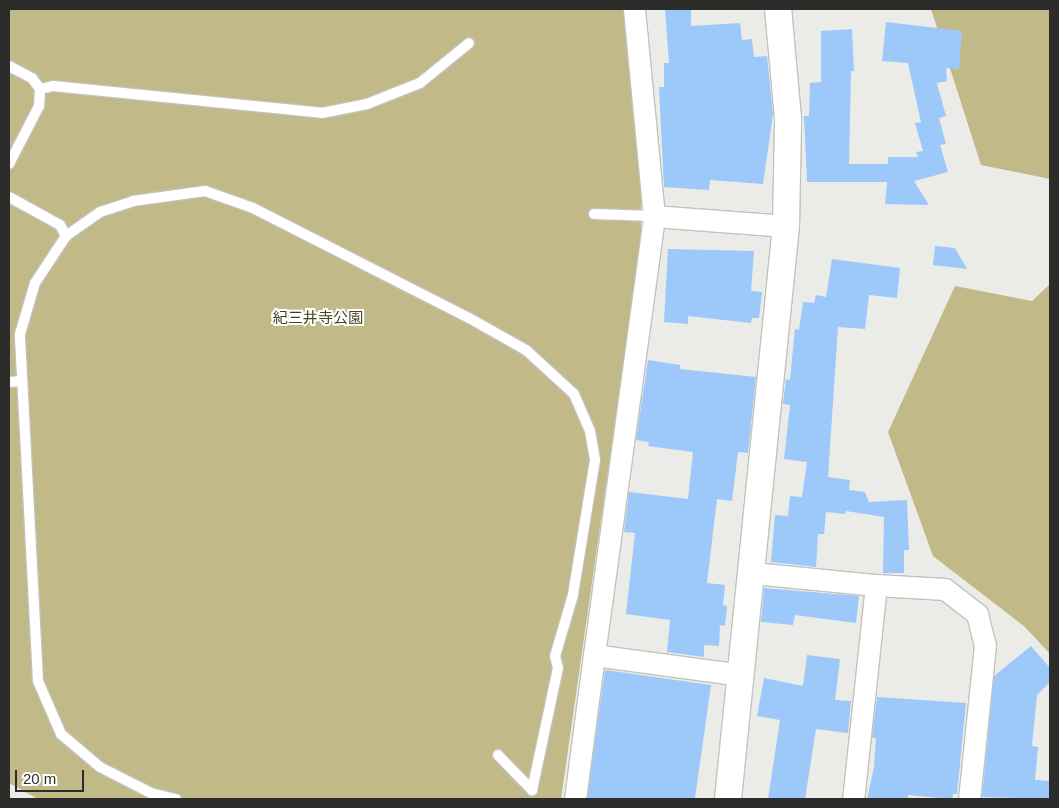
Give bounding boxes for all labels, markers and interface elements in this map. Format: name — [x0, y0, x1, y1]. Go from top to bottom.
park label: 紀三井寺公園 — [273, 309, 363, 327]
scale bar — [18, 760, 86, 792]
text: 20 m — [23, 770, 56, 787]

